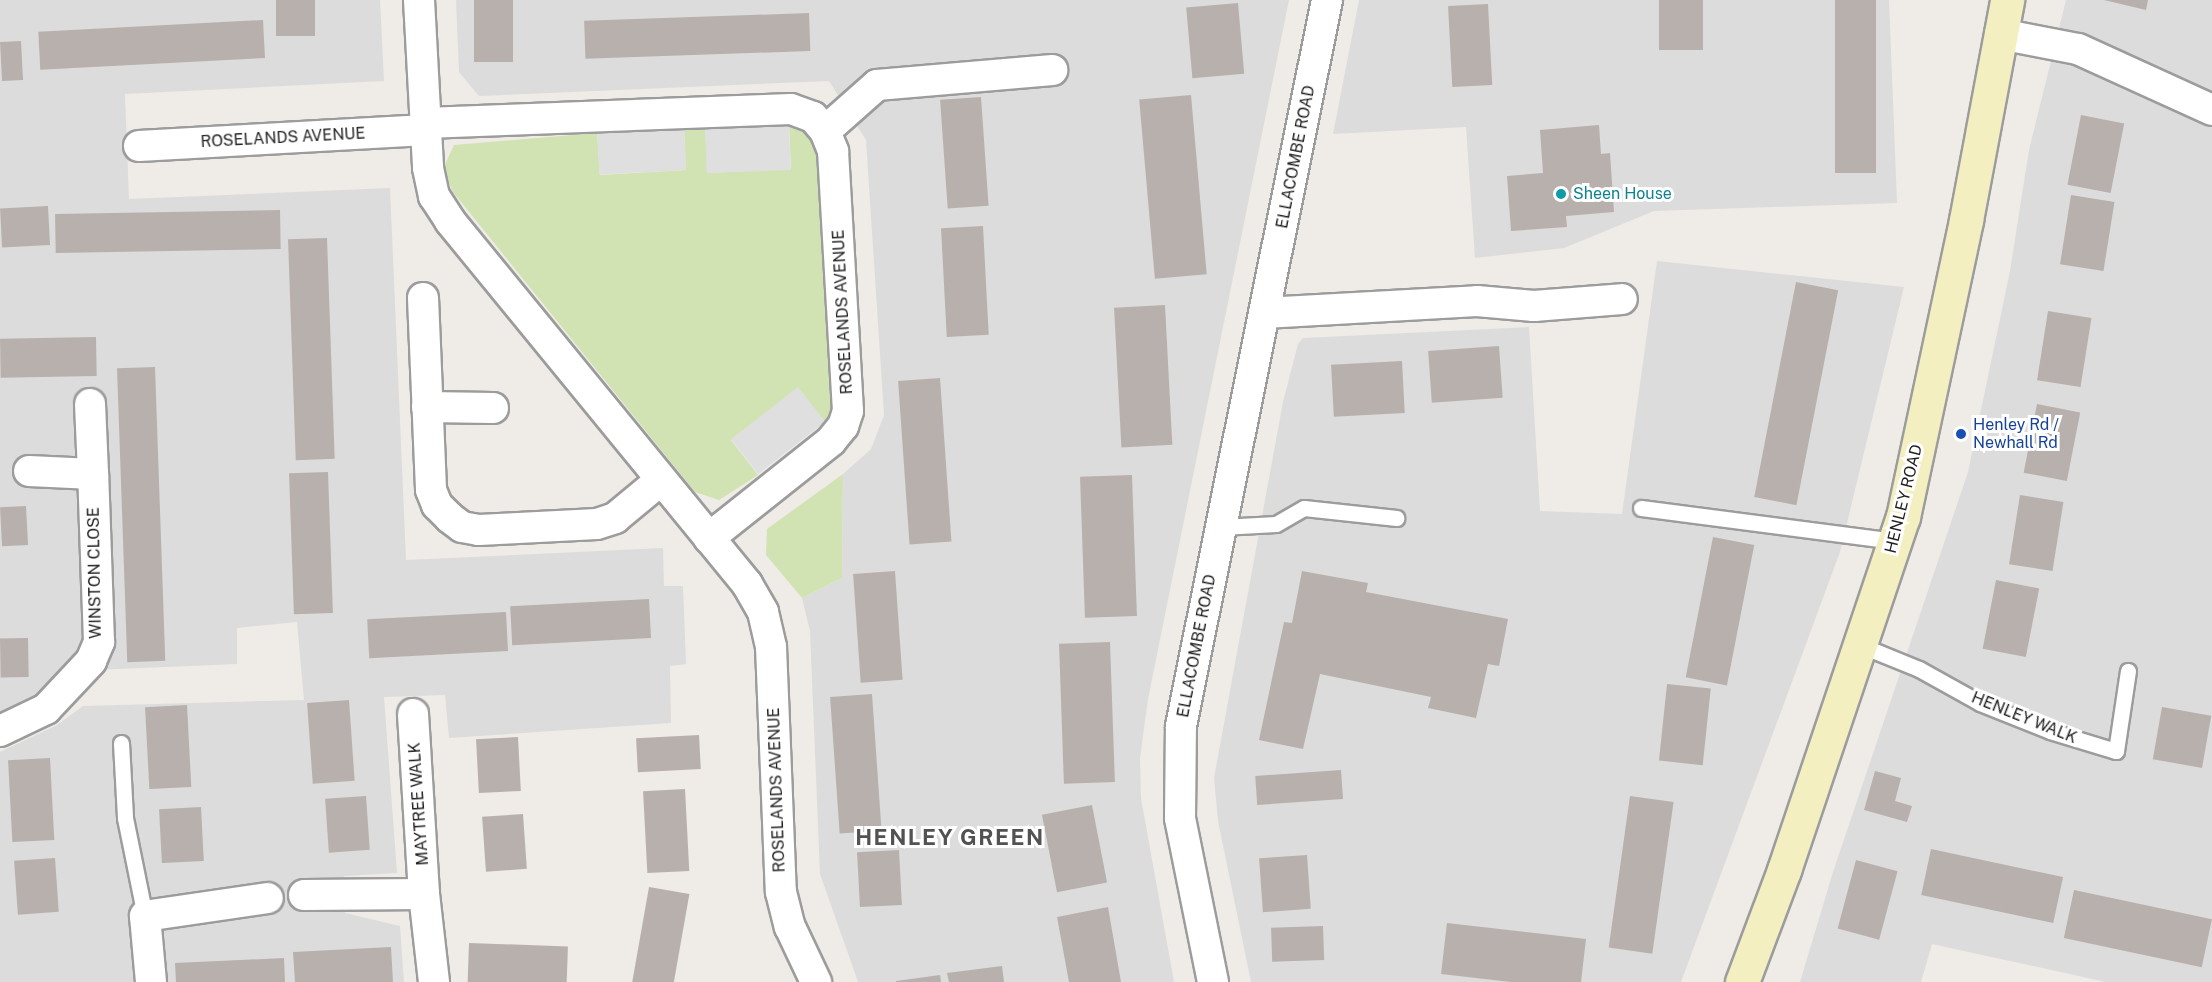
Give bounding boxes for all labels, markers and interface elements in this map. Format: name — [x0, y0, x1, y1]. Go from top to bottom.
street label: ELLACOMBE ROAD — [1273, 84, 1319, 230]
street label: ROSELANDS AVENUE — [200, 124, 366, 152]
place label: Sheen House — [1573, 184, 1672, 204]
marker: Sheen House — [1554, 187, 1568, 201]
street label: ROSELANDS AVENUE — [829, 229, 857, 395]
place label: Henley Rd / Newhall Rd — [1973, 415, 2059, 453]
marker: Henley Rd / Newhall Rd — [1954, 427, 1968, 441]
street label: HENLEY ROAD — [1881, 442, 1927, 556]
street label: WINSTON CLOSE — [84, 507, 106, 639]
street label: ELLACOMBE ROAD — [1174, 573, 1220, 719]
street label: HENLEY WALK — [1968, 688, 2080, 748]
street label: ROSELANDS AVENUE — [765, 707, 789, 873]
street label: MAYTREE WALK — [405, 742, 433, 866]
district label: HENLEY GREEN — [855, 825, 1045, 851]

